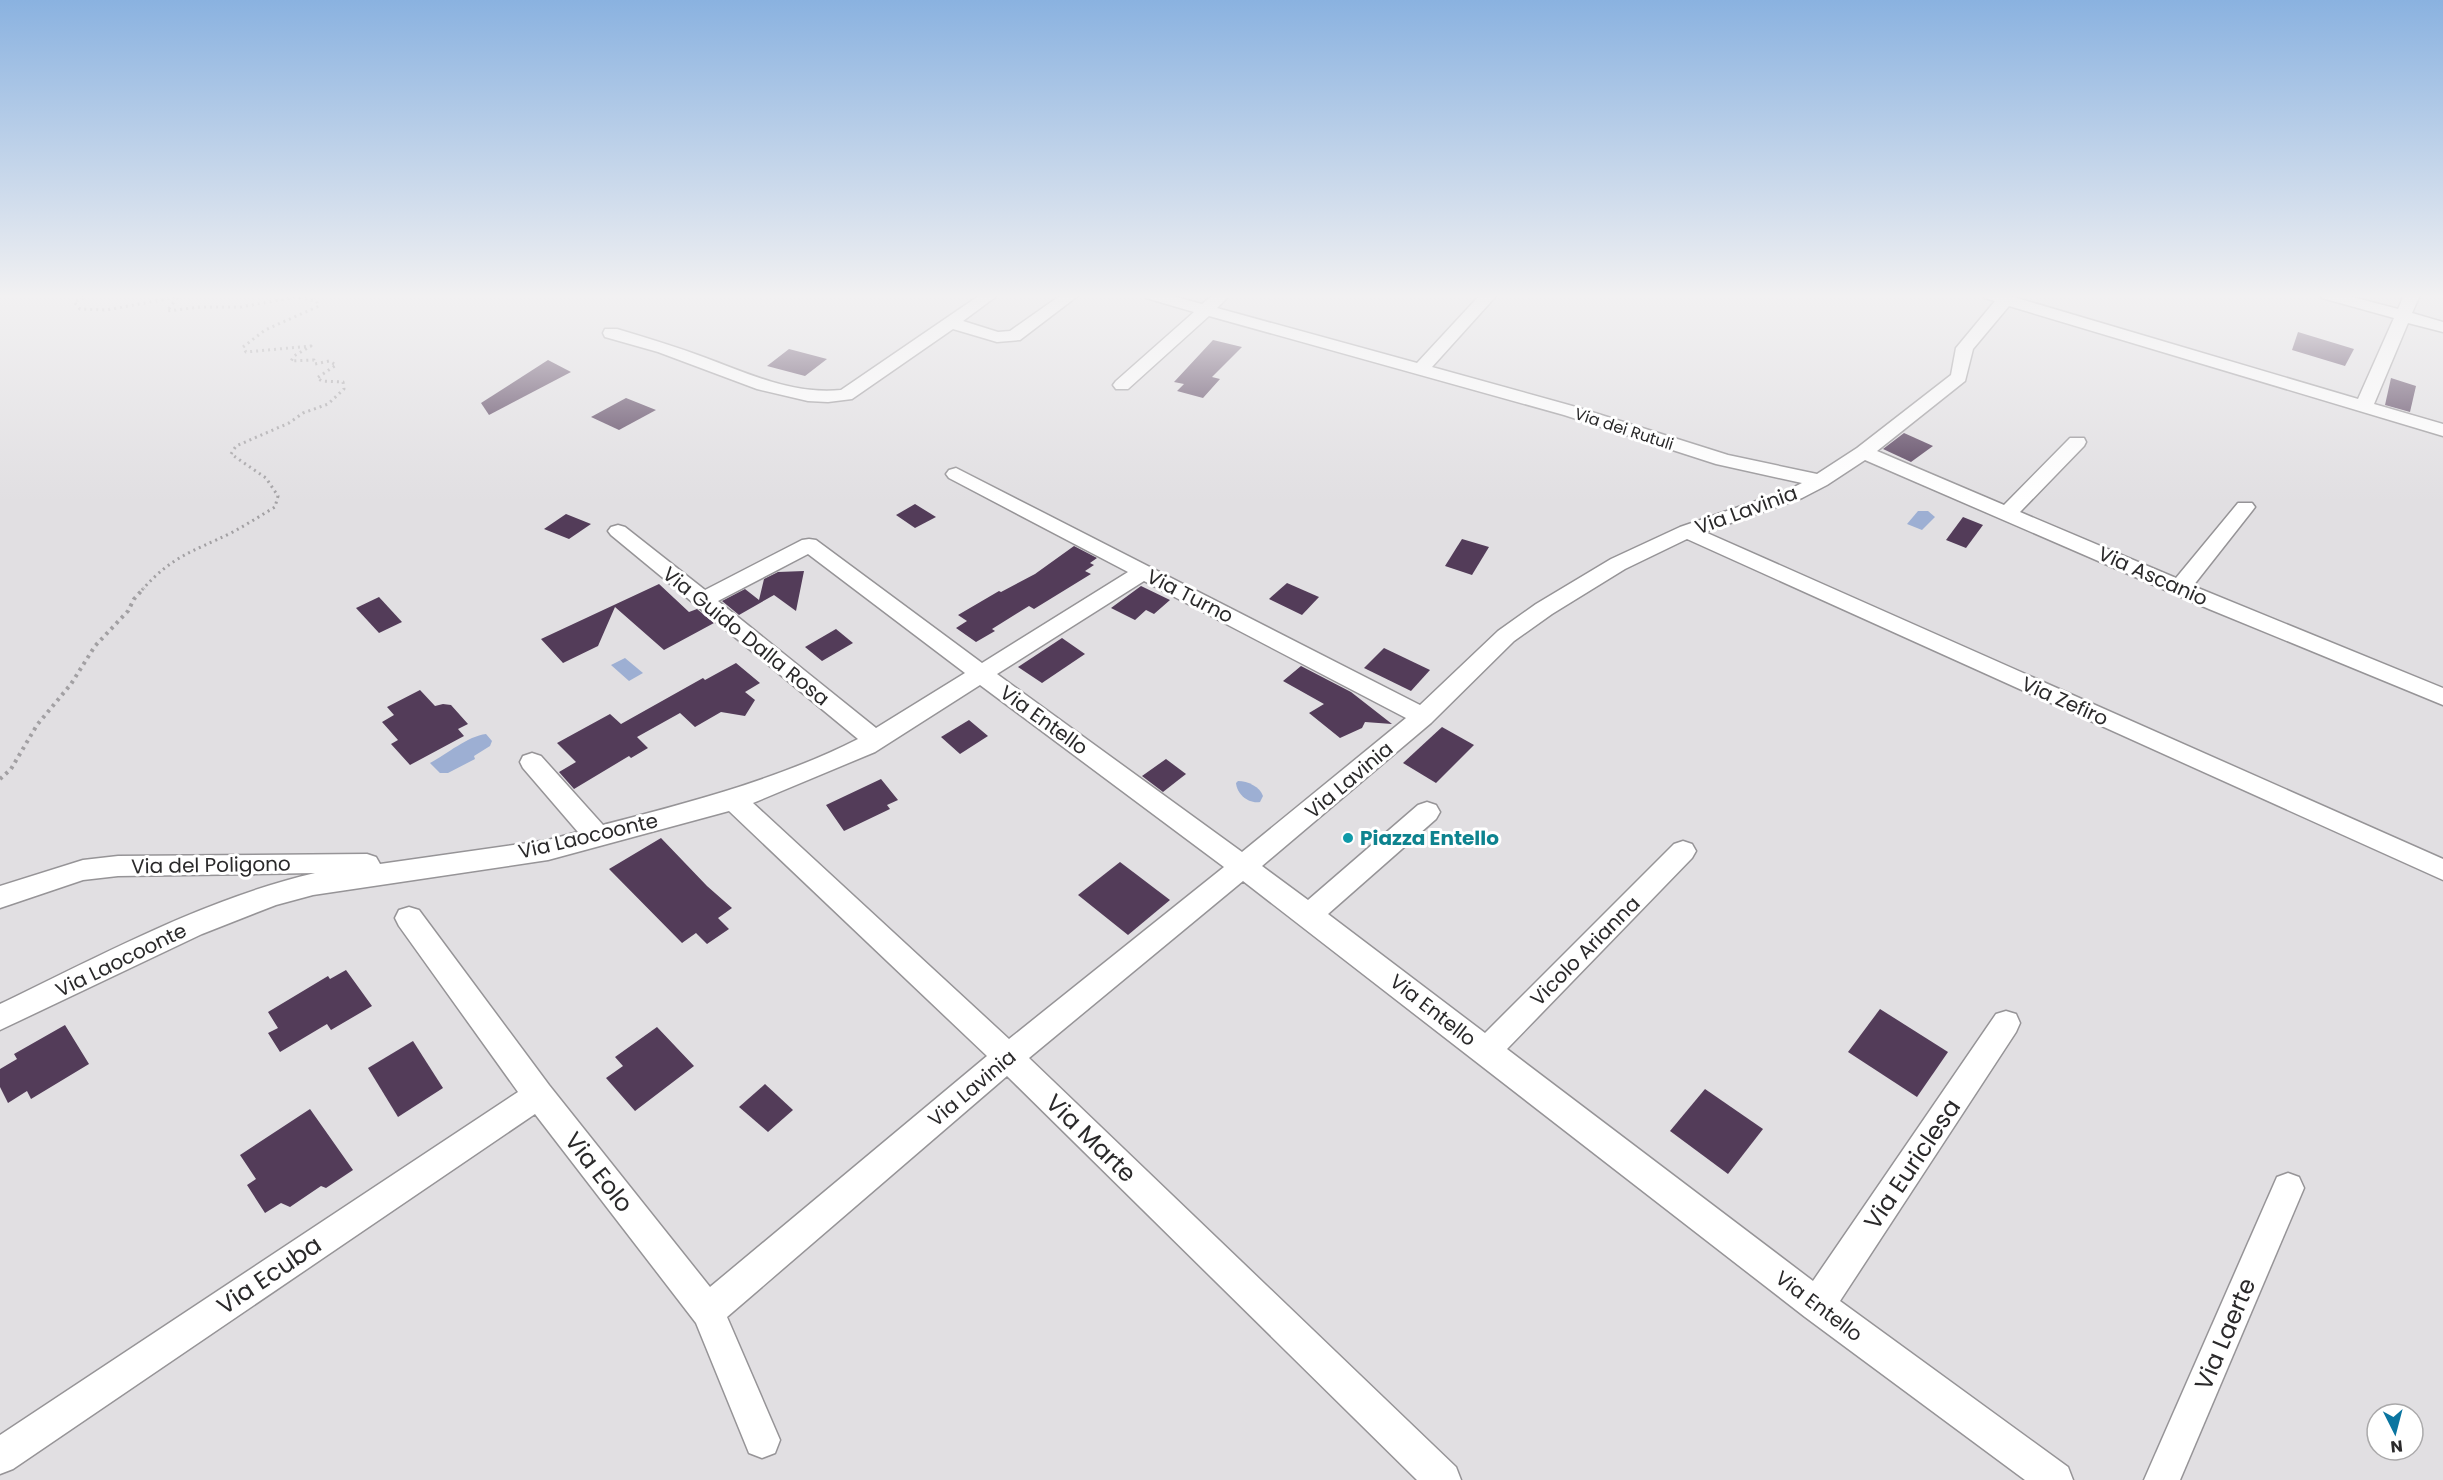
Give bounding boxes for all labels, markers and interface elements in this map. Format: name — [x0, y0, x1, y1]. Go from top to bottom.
street label: Via dei Rutuli — [1572, 402, 1676, 456]
street label: Via Lavinia — [1691, 479, 1801, 541]
street label: Via Ascanio — [2094, 539, 2212, 613]
street label: Via Guido Dalla Rosa — [657, 560, 835, 712]
street label: Via Turno — [1142, 562, 1238, 630]
street label: Via Zefiro — [2017, 669, 2113, 733]
street label: Via Entello — [994, 678, 1094, 762]
street label: Via Lavinia — [1299, 735, 1399, 825]
street label: Via Laocoonte — [515, 806, 661, 866]
place label: Piazza Entello — [1360, 824, 1499, 852]
marker: Piazza Entello — [1341, 831, 1355, 845]
street label: Via del Poligono — [131, 850, 291, 880]
street label: Vicolo Arianna — [1524, 890, 1646, 1012]
street label: Via Laocoonte — [51, 916, 191, 1004]
street label: Via Entello — [1384, 967, 1482, 1053]
street label: Via Lavinia — [922, 1043, 1022, 1133]
street label: Via Marte — [1038, 1086, 1144, 1190]
street label: Via Euriclesa — [1856, 1092, 1968, 1236]
street label: Via Eolo — [557, 1125, 641, 1219]
street label: Via Ecuba — [210, 1228, 328, 1322]
street label: Via Entello — [1770, 1264, 1868, 1348]
street label: Via Laerte — [2187, 1273, 2263, 1395]
north arrow — [2365, 1402, 2425, 1462]
text: N — [2389, 1434, 2404, 1458]

